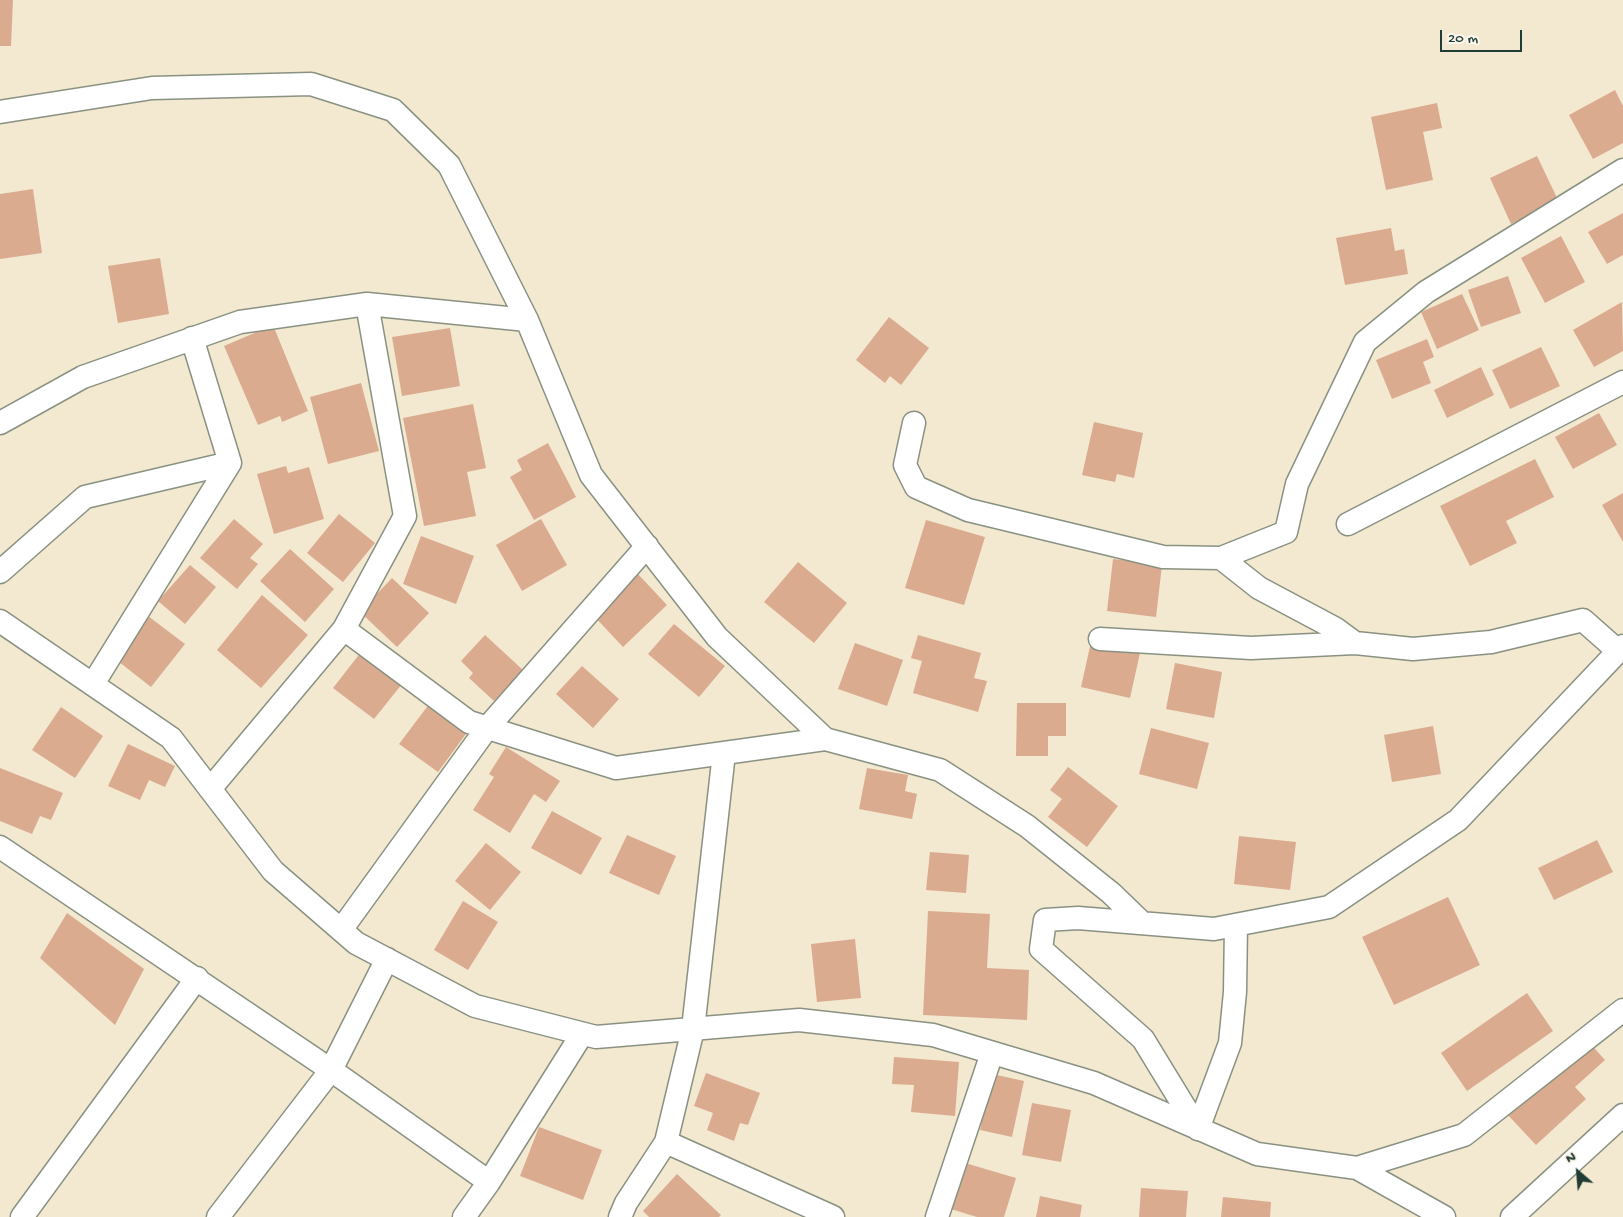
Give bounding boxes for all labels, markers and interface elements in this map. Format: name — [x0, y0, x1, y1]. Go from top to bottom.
scale bar — [1443, 20, 1526, 52]
text: 20 m — [1448, 30, 1478, 48]
north arrow — [1553, 1147, 1603, 1197]
text: N — [1563, 1149, 1579, 1168]

